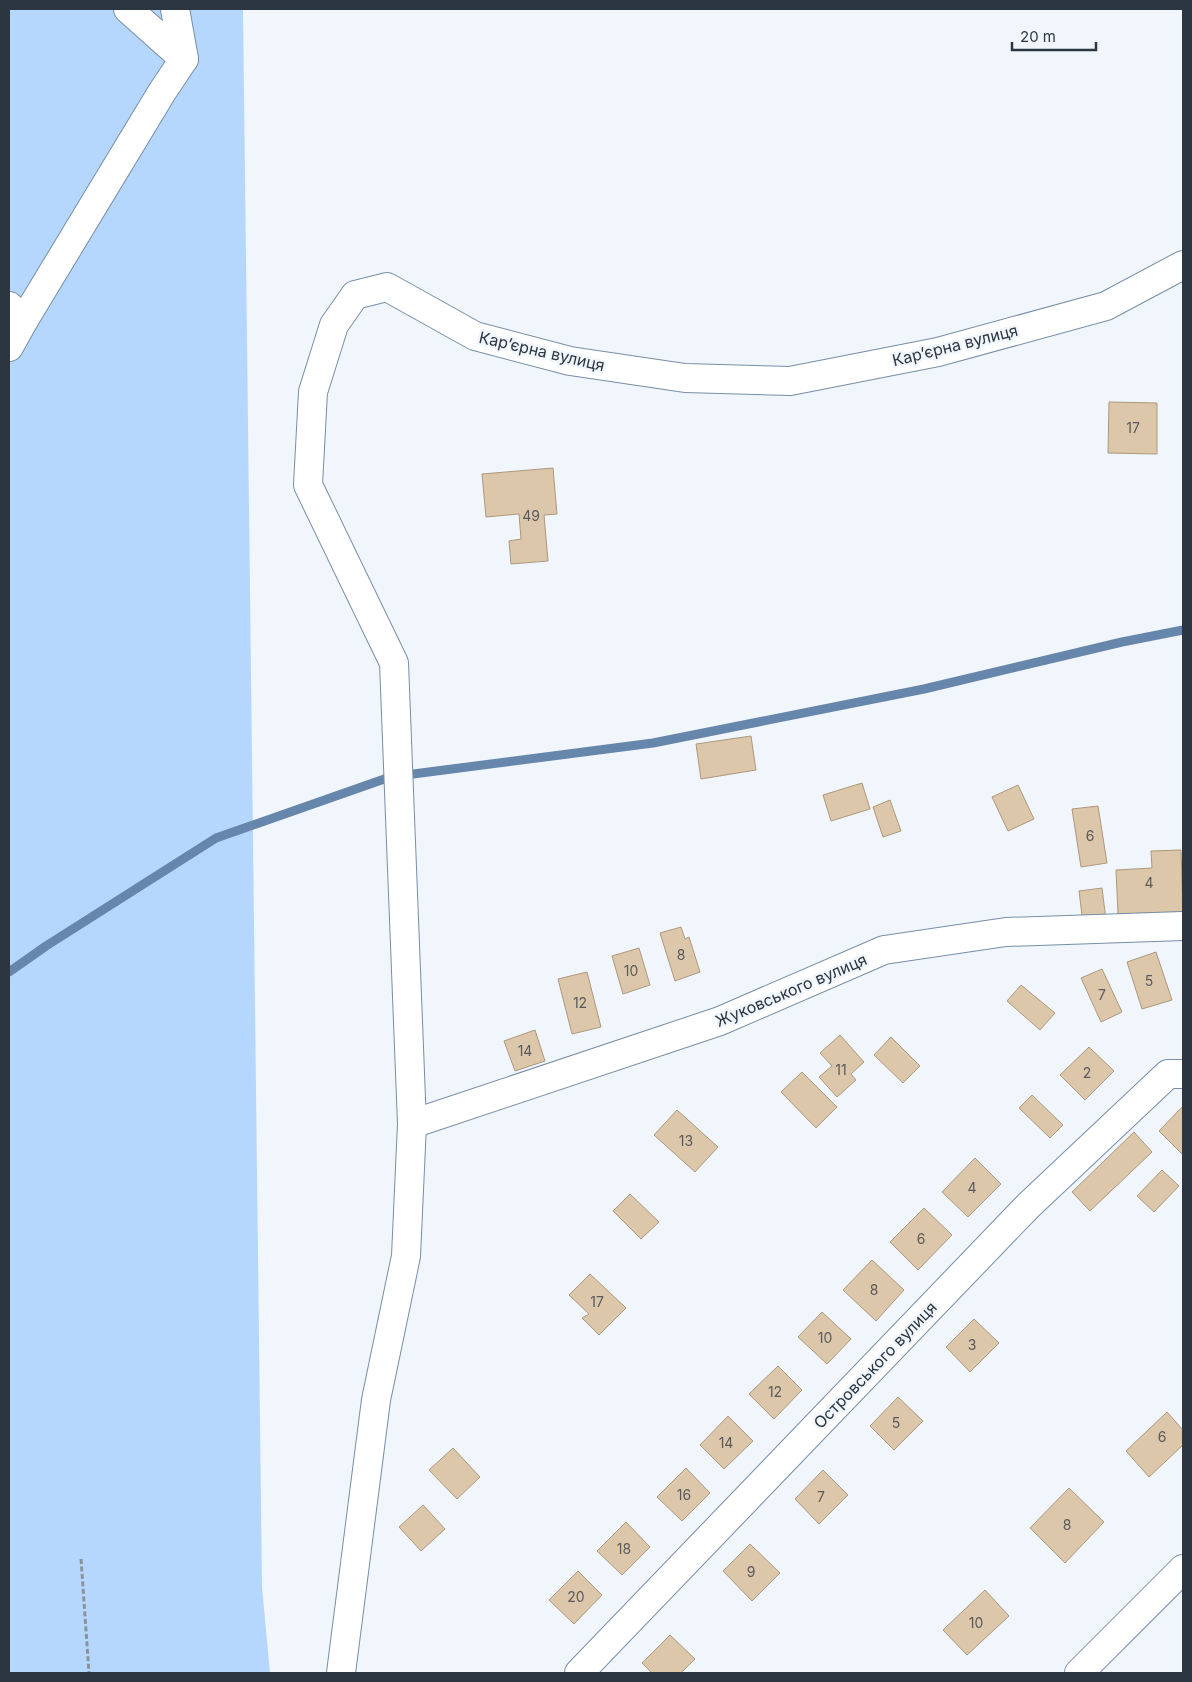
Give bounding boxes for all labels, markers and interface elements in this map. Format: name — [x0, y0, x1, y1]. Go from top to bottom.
scale bar — [1012, 20, 1096, 52]
text: 20 m — [1020, 27, 1056, 46]
street label: Карʼєрна вулиця — [890, 320, 1020, 370]
street label: Карʼєрна вулиця — [477, 327, 607, 375]
house number: 17 — [1126, 419, 1140, 436]
house number: 49 — [522, 507, 540, 524]
house number: 6 — [1086, 827, 1094, 844]
house number: 4 — [1144, 874, 1154, 891]
house number: 8 — [677, 946, 685, 963]
street label: Жуковського вулиця — [712, 949, 870, 1031]
house number: 10 — [624, 962, 638, 979]
house number: 5 — [1145, 972, 1153, 989]
house number: 7 — [1098, 986, 1106, 1003]
house number: 12 — [573, 994, 587, 1011]
house number: 14 — [518, 1042, 532, 1059]
house number: 11 — [835, 1061, 847, 1078]
house number: 2 — [1083, 1064, 1091, 1081]
house number: 13 — [679, 1132, 693, 1149]
house number: 4 — [967, 1179, 977, 1196]
house number: 6 — [917, 1230, 925, 1247]
house number: 8 — [870, 1281, 878, 1298]
house number: 17 — [590, 1293, 604, 1310]
street label: Островського вулиця — [809, 1297, 941, 1433]
house number: 10 — [818, 1329, 832, 1346]
house number: 3 — [968, 1336, 976, 1353]
house number: 12 — [768, 1383, 782, 1400]
house number: 5 — [892, 1414, 900, 1431]
house number: 6 — [1158, 1428, 1166, 1445]
house number: 14 — [719, 1434, 733, 1451]
house number: 16 — [677, 1486, 691, 1503]
house number: 7 — [817, 1488, 825, 1505]
house number: 8 — [1063, 1516, 1071, 1533]
house number: 18 — [617, 1540, 631, 1557]
house number: 9 — [747, 1563, 755, 1580]
house number: 20 — [567, 1588, 585, 1605]
house number: 10 — [969, 1614, 983, 1631]

